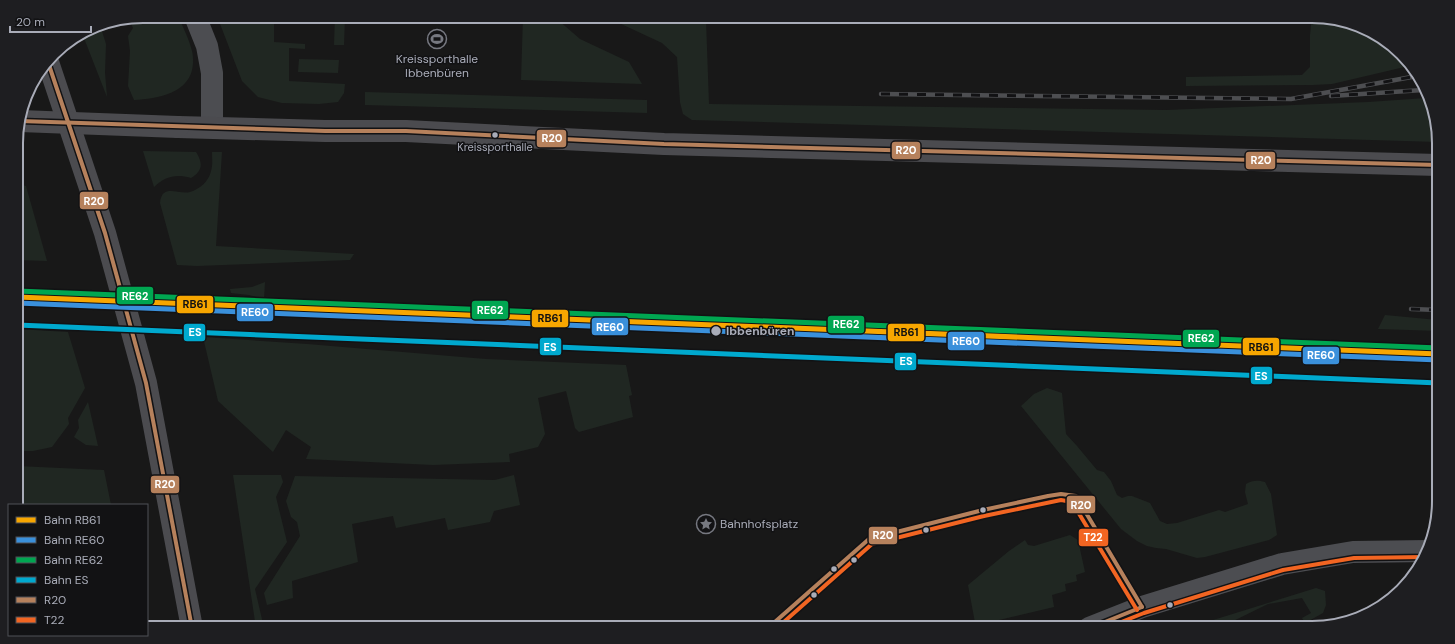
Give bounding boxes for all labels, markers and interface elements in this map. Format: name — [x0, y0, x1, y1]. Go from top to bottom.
scale bar — [10, 8, 91, 34]
text: 20 m — [16, 14, 45, 30]
sports icon: Kreissporthalle Ibbenbüren — [426, 28, 448, 50]
place label: Kreissporthalle Ibbenbüren — [396, 51, 478, 81]
line badge: R20 — [536, 129, 567, 148]
marker: Kreissporthalle — [490, 130, 500, 140]
text: R20 — [542, 131, 563, 145]
place label: Kreissporthalle — [457, 140, 533, 154]
line badge: R20 — [891, 141, 921, 160]
text: R20 — [896, 143, 917, 157]
line badge: R20 — [1245, 151, 1276, 170]
text: R20 — [1251, 153, 1272, 167]
line badge: R20 — [79, 191, 109, 210]
text: R20 — [84, 194, 105, 208]
line badge: RE62 — [116, 286, 154, 305]
text: RE62 — [122, 289, 148, 303]
line badge: RB61 — [176, 295, 214, 314]
text: RB61 — [183, 297, 207, 311]
line badge: RE62 — [471, 300, 509, 320]
line badge: RE60 — [236, 303, 274, 322]
text: RE62 — [477, 303, 503, 317]
text: RE60 — [241, 305, 269, 319]
line badge: RB61 — [531, 309, 569, 328]
text: RB61 — [538, 311, 562, 325]
line badge: RE62 — [827, 315, 865, 334]
line badge: RE60 — [591, 317, 629, 336]
text: RE62 — [833, 317, 859, 331]
text: RE60 — [596, 320, 624, 334]
line badge: ES — [183, 323, 206, 342]
place label: Ibbenbüren — [726, 323, 794, 339]
line badge: RB61 — [887, 323, 925, 342]
marker: Ibbenbüren — [709, 324, 723, 338]
text: ES — [188, 325, 202, 339]
text: RB61 — [894, 325, 918, 339]
line badge: RE62 — [1182, 329, 1220, 348]
line badge: RE60 — [947, 331, 985, 351]
text: RE62 — [1188, 331, 1214, 345]
text: RE60 — [952, 334, 980, 348]
line badge: ES — [539, 337, 562, 356]
line badge: RB61 — [1242, 337, 1280, 356]
text: ES — [543, 340, 557, 354]
text: RB61 — [1249, 340, 1273, 354]
line badge: RE60 — [1302, 346, 1340, 365]
text: RE60 — [1307, 348, 1335, 362]
line badge: ES — [894, 352, 917, 371]
text: ES — [899, 354, 913, 368]
line badge: ES — [1250, 366, 1273, 385]
text: ES — [1254, 369, 1268, 383]
line badge: R20 — [150, 475, 180, 494]
text: R20 — [155, 477, 176, 491]
line badge: R20 — [1066, 495, 1096, 514]
text: R20 — [1071, 498, 1092, 512]
legend — [8, 504, 148, 636]
unlabelled marker — [978, 505, 988, 515]
text: Bahn RB61 — [44, 512, 100, 528]
place icon: Bahnhofsplatz — [695, 513, 717, 535]
place label: Bahnhofsplatz — [720, 516, 798, 532]
unlabelled marker — [921, 525, 931, 535]
line badge: R20 — [868, 526, 898, 545]
text: R20 — [873, 528, 894, 542]
line badge: T22 — [1078, 528, 1109, 547]
text: T22 — [1083, 530, 1103, 544]
text: Bahn RE60 — [44, 532, 104, 548]
text: Bahn RE62 — [44, 552, 103, 568]
unlabelled marker — [849, 555, 859, 565]
unlabelled marker — [829, 564, 839, 574]
text: Bahn ES — [44, 572, 89, 588]
unlabelled marker — [809, 590, 819, 600]
text: R20 — [44, 592, 66, 608]
unlabelled marker — [1165, 600, 1175, 610]
text: T22 — [44, 612, 64, 628]

